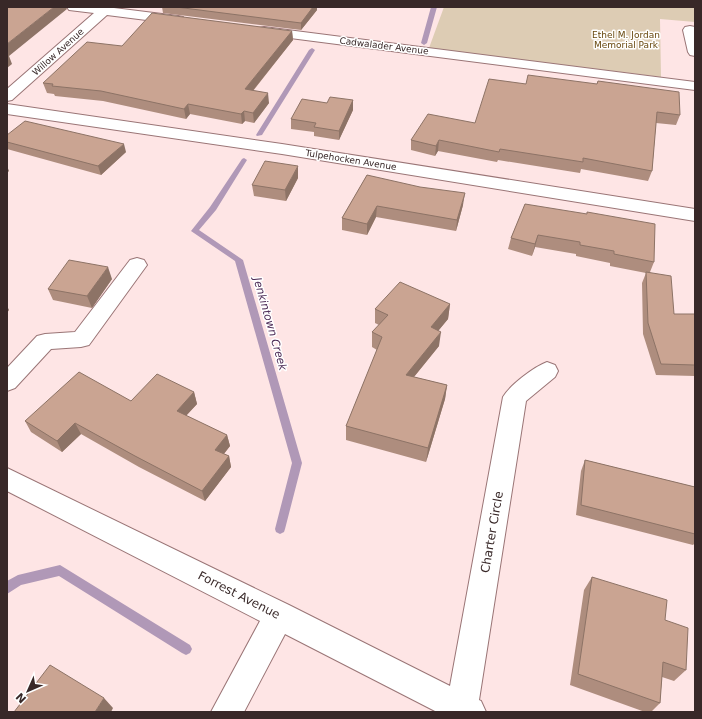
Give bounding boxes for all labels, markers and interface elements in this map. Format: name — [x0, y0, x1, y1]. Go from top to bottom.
street label: Willow Avenue — [30, 26, 86, 78]
park label: Ethel M. Jordan Memorial Park — [592, 30, 660, 50]
street label: Cadwalader Avenue — [339, 36, 430, 56]
street label: Tulpehocken Avenue — [304, 148, 398, 172]
water label: Jenkintown Creek — [250, 274, 290, 373]
street label: Charter Circle — [478, 490, 506, 574]
street label: Forrest Avenue — [196, 568, 282, 622]
north arrow — [8, 671, 48, 711]
text: N — [13, 690, 29, 706]

